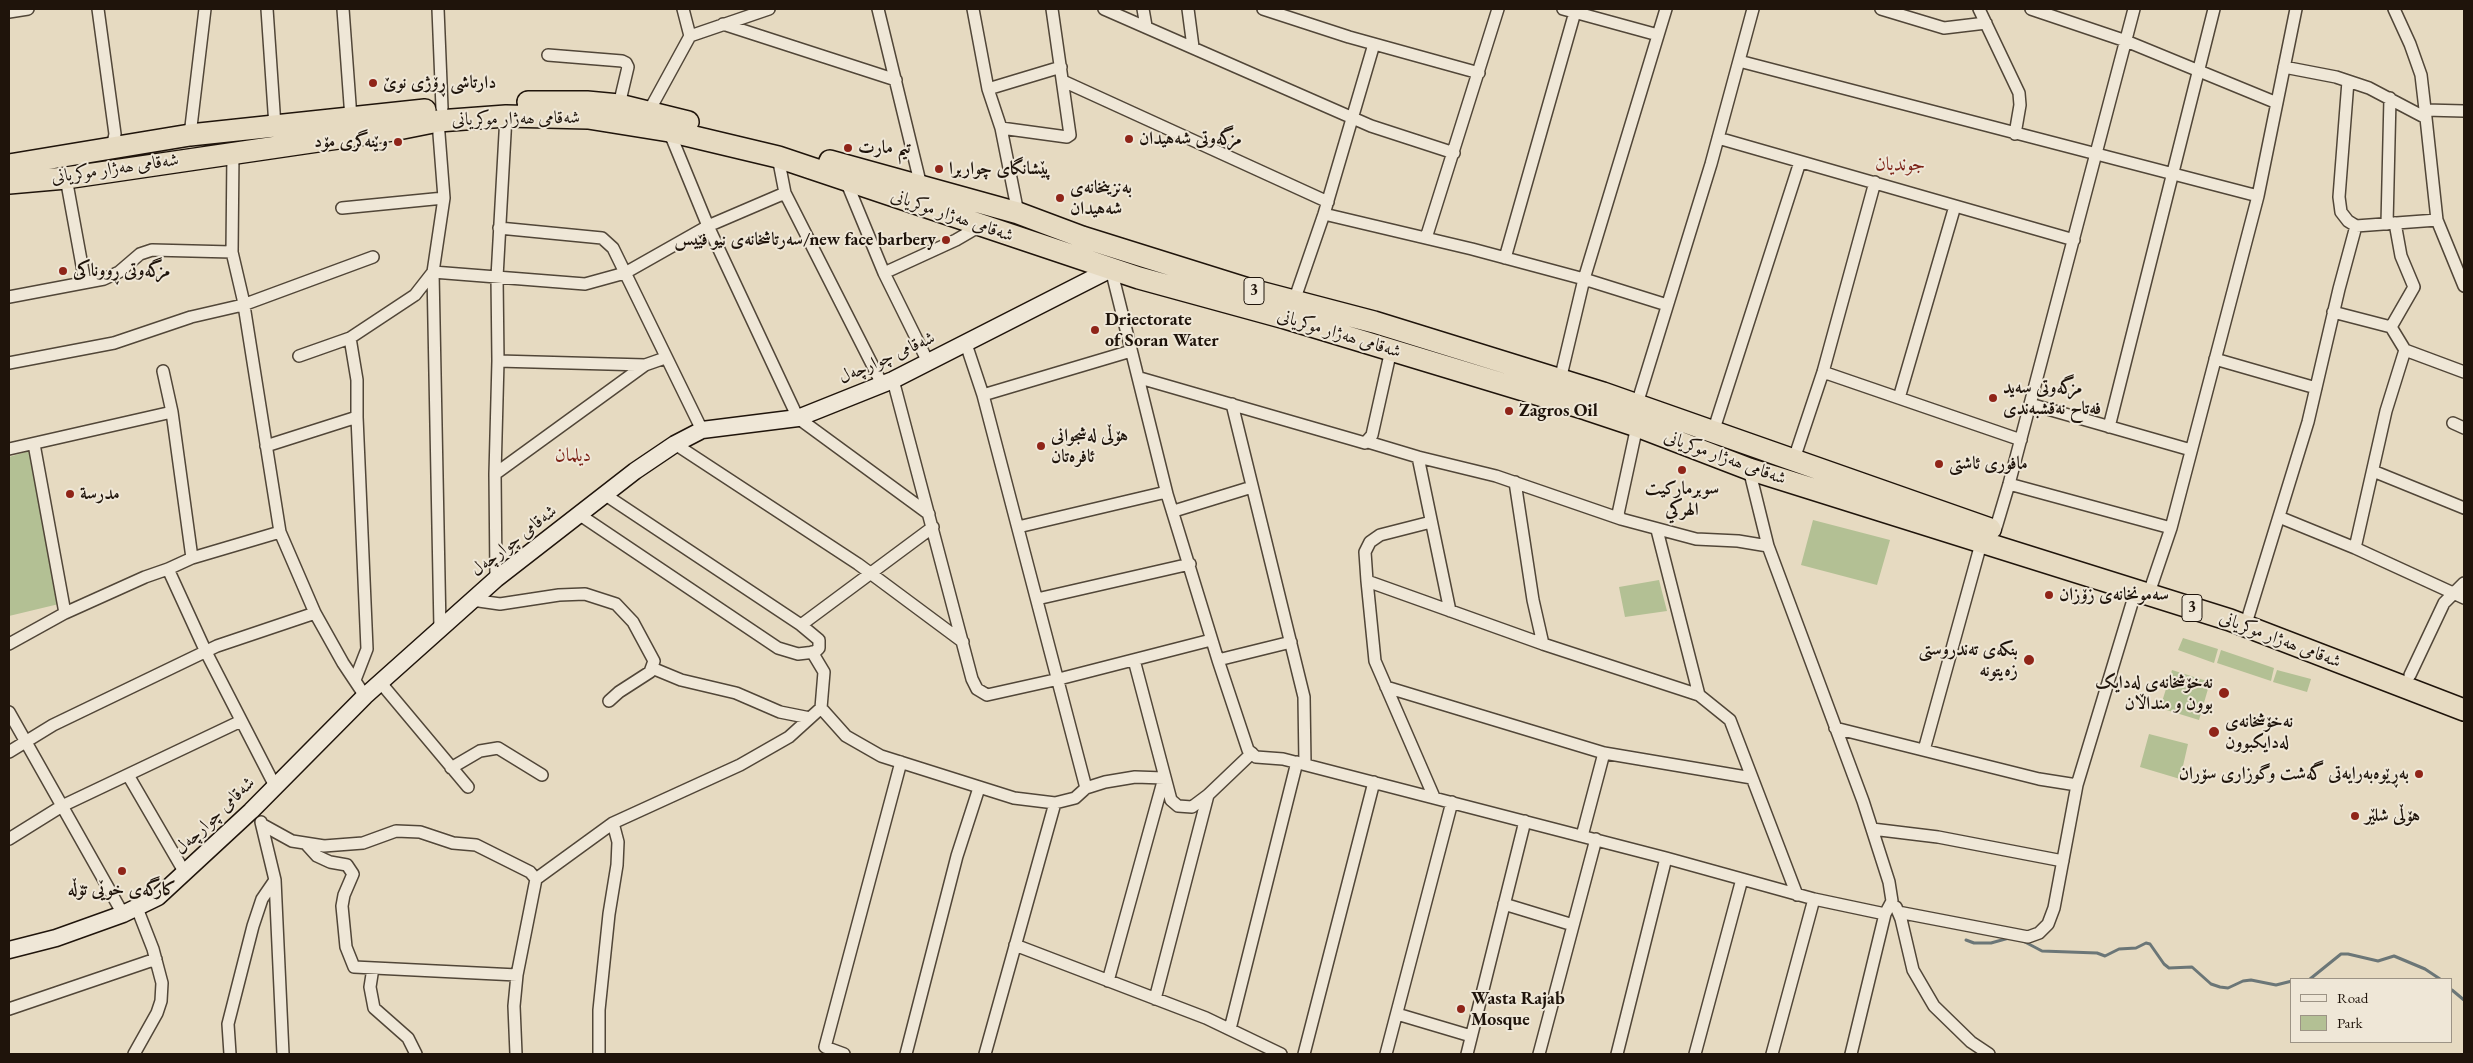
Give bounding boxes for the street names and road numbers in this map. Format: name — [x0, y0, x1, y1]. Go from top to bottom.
street label: شەقامی ھەژار موکریانی — [452, 107, 580, 131]
street label: شەقامی ھەژار موکریانی — [50, 149, 180, 189]
street label: شەقامی ھەژار موکریانی — [888, 185, 1016, 247]
road number: 3 — [1244, 278, 1264, 304]
street label: شەقامی ھەژار موکریانی — [1274, 305, 1404, 363]
street label: شەقامی چوارچەل — [835, 327, 939, 389]
street label: شەقامی ھەژار موکریانی — [1661, 426, 1789, 490]
street label: شەقامی چوارچەل — [467, 501, 561, 581]
road number: 3 — [2182, 594, 2202, 622]
street label: شەقامی ھەژار موکریانی — [2216, 607, 2344, 673]
street label: شەقامی چوارچەل — [170, 772, 260, 860]

